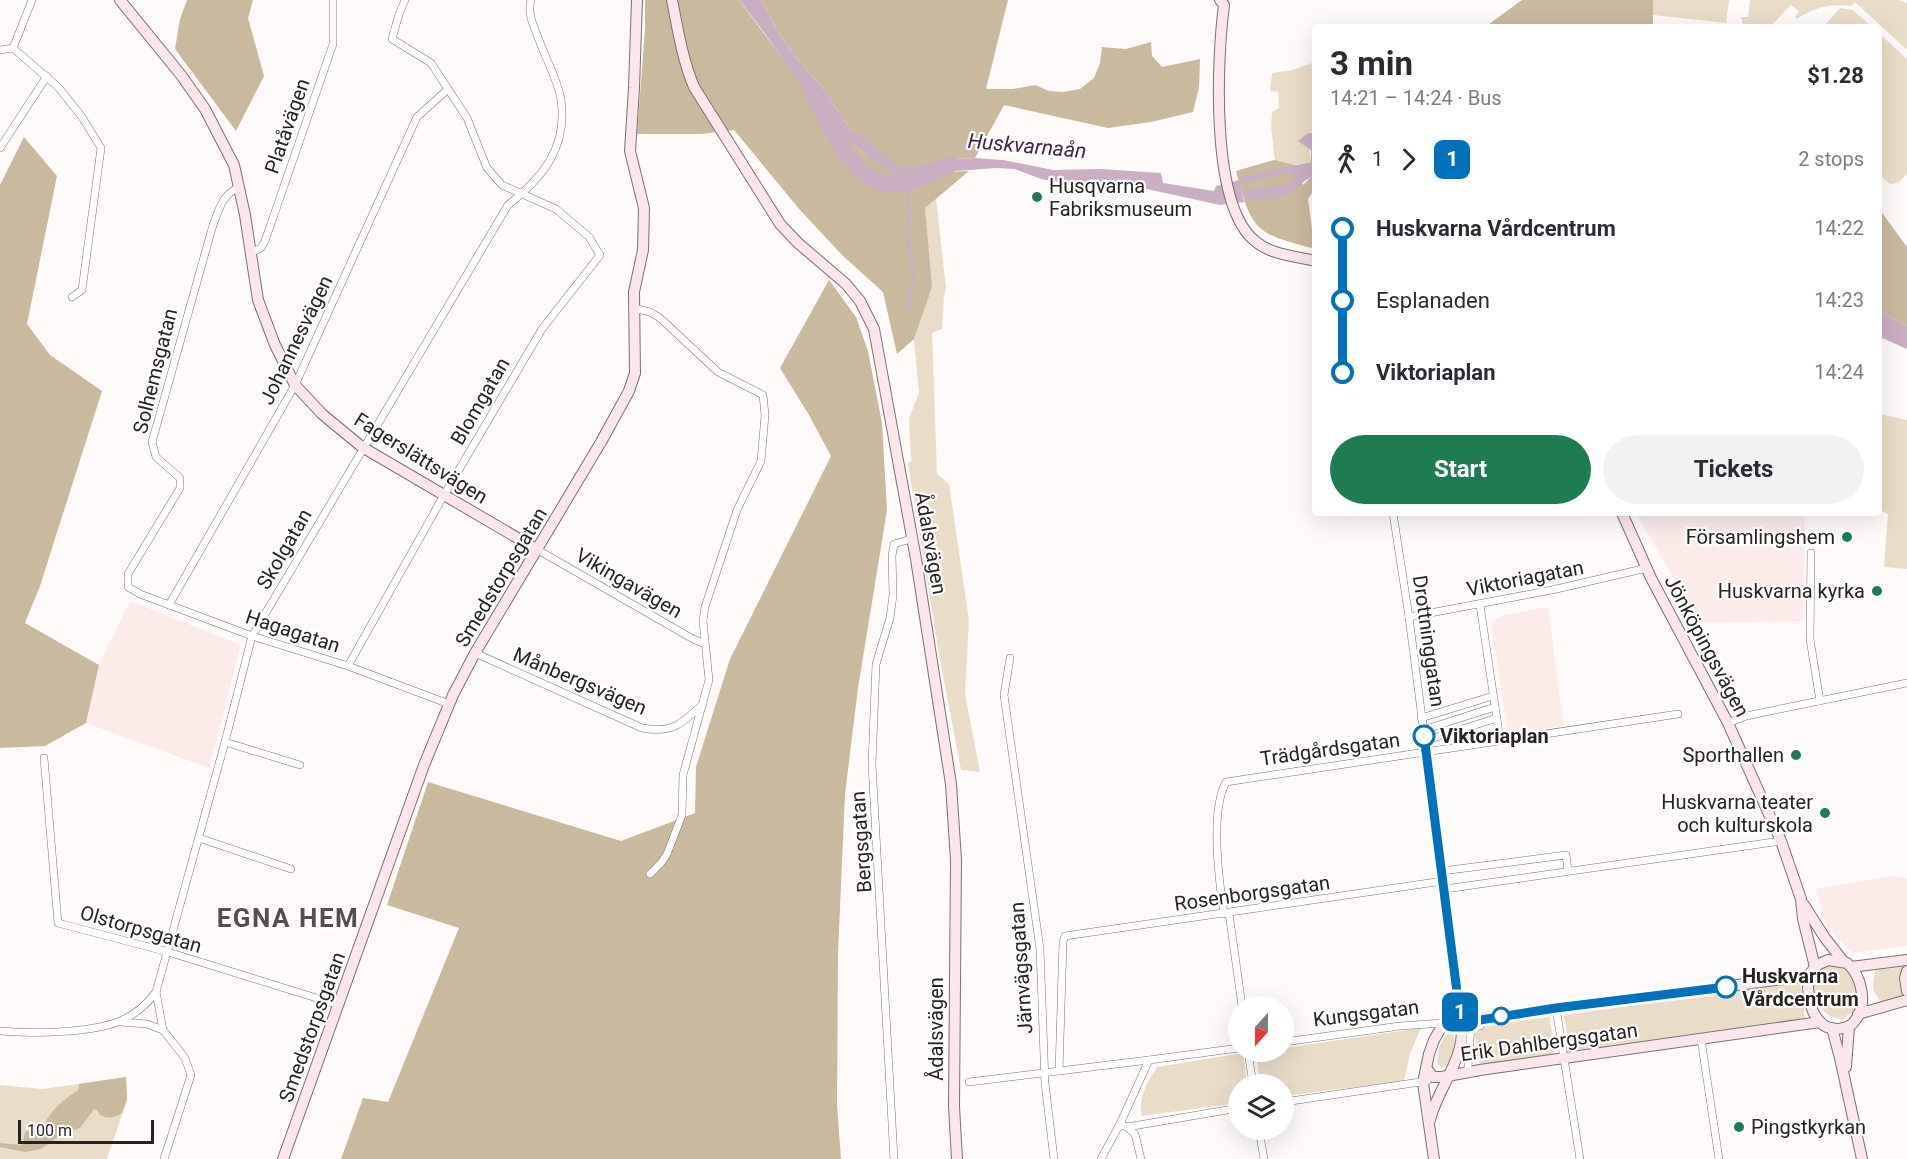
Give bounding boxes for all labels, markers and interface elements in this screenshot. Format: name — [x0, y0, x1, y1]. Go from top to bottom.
text: 3 min — [1330, 44, 1413, 83]
text: $1.28 — [1807, 63, 1864, 88]
street label: Platåvägen — [260, 75, 314, 177]
text: 14:21 – 14:24 · Bus — [1330, 86, 1502, 110]
water label: Huskvarnaån — [967, 129, 1087, 163]
icon: walk — [1330, 143, 1363, 176]
icon: forward — [1392, 143, 1425, 176]
text: 1 — [1372, 147, 1383, 171]
text: 1 — [1446, 147, 1458, 171]
text: 2 stops — [1798, 147, 1864, 171]
place label: Husqvarna Fabriksmuseum — [1049, 174, 1192, 221]
marker: Husqvarna Fabriksmuseum — [1030, 190, 1044, 204]
text: Huskvarna Vårdcentrum — [1376, 216, 1616, 241]
text: 14:22 — [1814, 216, 1864, 240]
street label: Johannesvägen — [254, 272, 338, 408]
text: Esplanaden — [1376, 288, 1490, 313]
text: 14:23 — [1814, 288, 1864, 312]
street label: Solhemsgatan — [128, 306, 182, 436]
street label: Blomgatan — [445, 353, 515, 449]
text: Viktoriaplan — [1376, 360, 1495, 385]
text: 14:24 — [1814, 360, 1864, 384]
street label: Fagerslättsvägen — [350, 407, 492, 509]
button: Start — [1330, 435, 1591, 504]
button: Tickets — [1603, 435, 1864, 504]
street label: Ådalsvägen — [910, 490, 952, 596]
street label: Smedstorpsgatan — [450, 503, 552, 651]
street label: Skolgatan — [251, 505, 317, 593]
place label: Församlingshem — [1686, 525, 1835, 549]
marker: Församlingshem — [1840, 530, 1854, 544]
street label: Vikingavägen — [572, 543, 686, 623]
street label: Viktoriagatan — [1465, 555, 1585, 601]
street label: Jönköpingsvägen — [1660, 571, 1754, 721]
street label: Drottninggatan — [1408, 573, 1450, 709]
place label: Huskvarna kyrka — [1718, 579, 1865, 603]
marker: Huskvarna kyrka — [1870, 584, 1884, 598]
street label: Hagagatan — [243, 604, 343, 658]
street label: Månbergsvägen — [510, 642, 650, 720]
place label: Viktoriaplan — [1440, 724, 1549, 748]
marker: Viktoriaplan — [1413, 725, 1435, 747]
street label: Trädgårdsgatan — [1259, 727, 1401, 771]
place label: Sporthallen — [1682, 743, 1784, 767]
marker: Sporthallen — [1789, 748, 1803, 762]
street label: Bergsgatan — [845, 790, 877, 894]
place label: Huskvarna teater och kulturskola — [1661, 790, 1813, 837]
marker: Huskvarna teater och kulturskola — [1818, 806, 1832, 820]
street label: Rosenborgsgatan — [1173, 870, 1331, 916]
street label: Olstorpsgatan — [77, 900, 205, 958]
street label: Järnvägsgatan — [1004, 901, 1038, 1035]
district label: EGNA HEM — [217, 903, 359, 933]
street label: Smedstorpsgatan — [274, 949, 350, 1105]
place label: Huskvarna Vårdcentrum — [1742, 964, 1859, 1011]
marker: Huskvarna Vårdcentrum — [1715, 976, 1737, 998]
street label: Ådalsvägen — [924, 977, 948, 1081]
line badge: 1 — [1440, 992, 1480, 1032]
street label: Kungsgatan — [1312, 995, 1420, 1031]
north arrow — [1228, 996, 1294, 1062]
map controls — [1228, 996, 1294, 1140]
text: 1 — [1454, 1000, 1466, 1024]
unlabelled marker — [1492, 1007, 1510, 1025]
street label: Erik Dahlbergsgatan — [1459, 1018, 1639, 1066]
button: layers — [1228, 1074, 1294, 1140]
place label: Pingstkyrkan — [1751, 1115, 1866, 1139]
scale bar — [18, 1117, 154, 1144]
marker: Pingstkyrkan — [1732, 1120, 1746, 1134]
text: 100 m — [27, 1121, 72, 1140]

